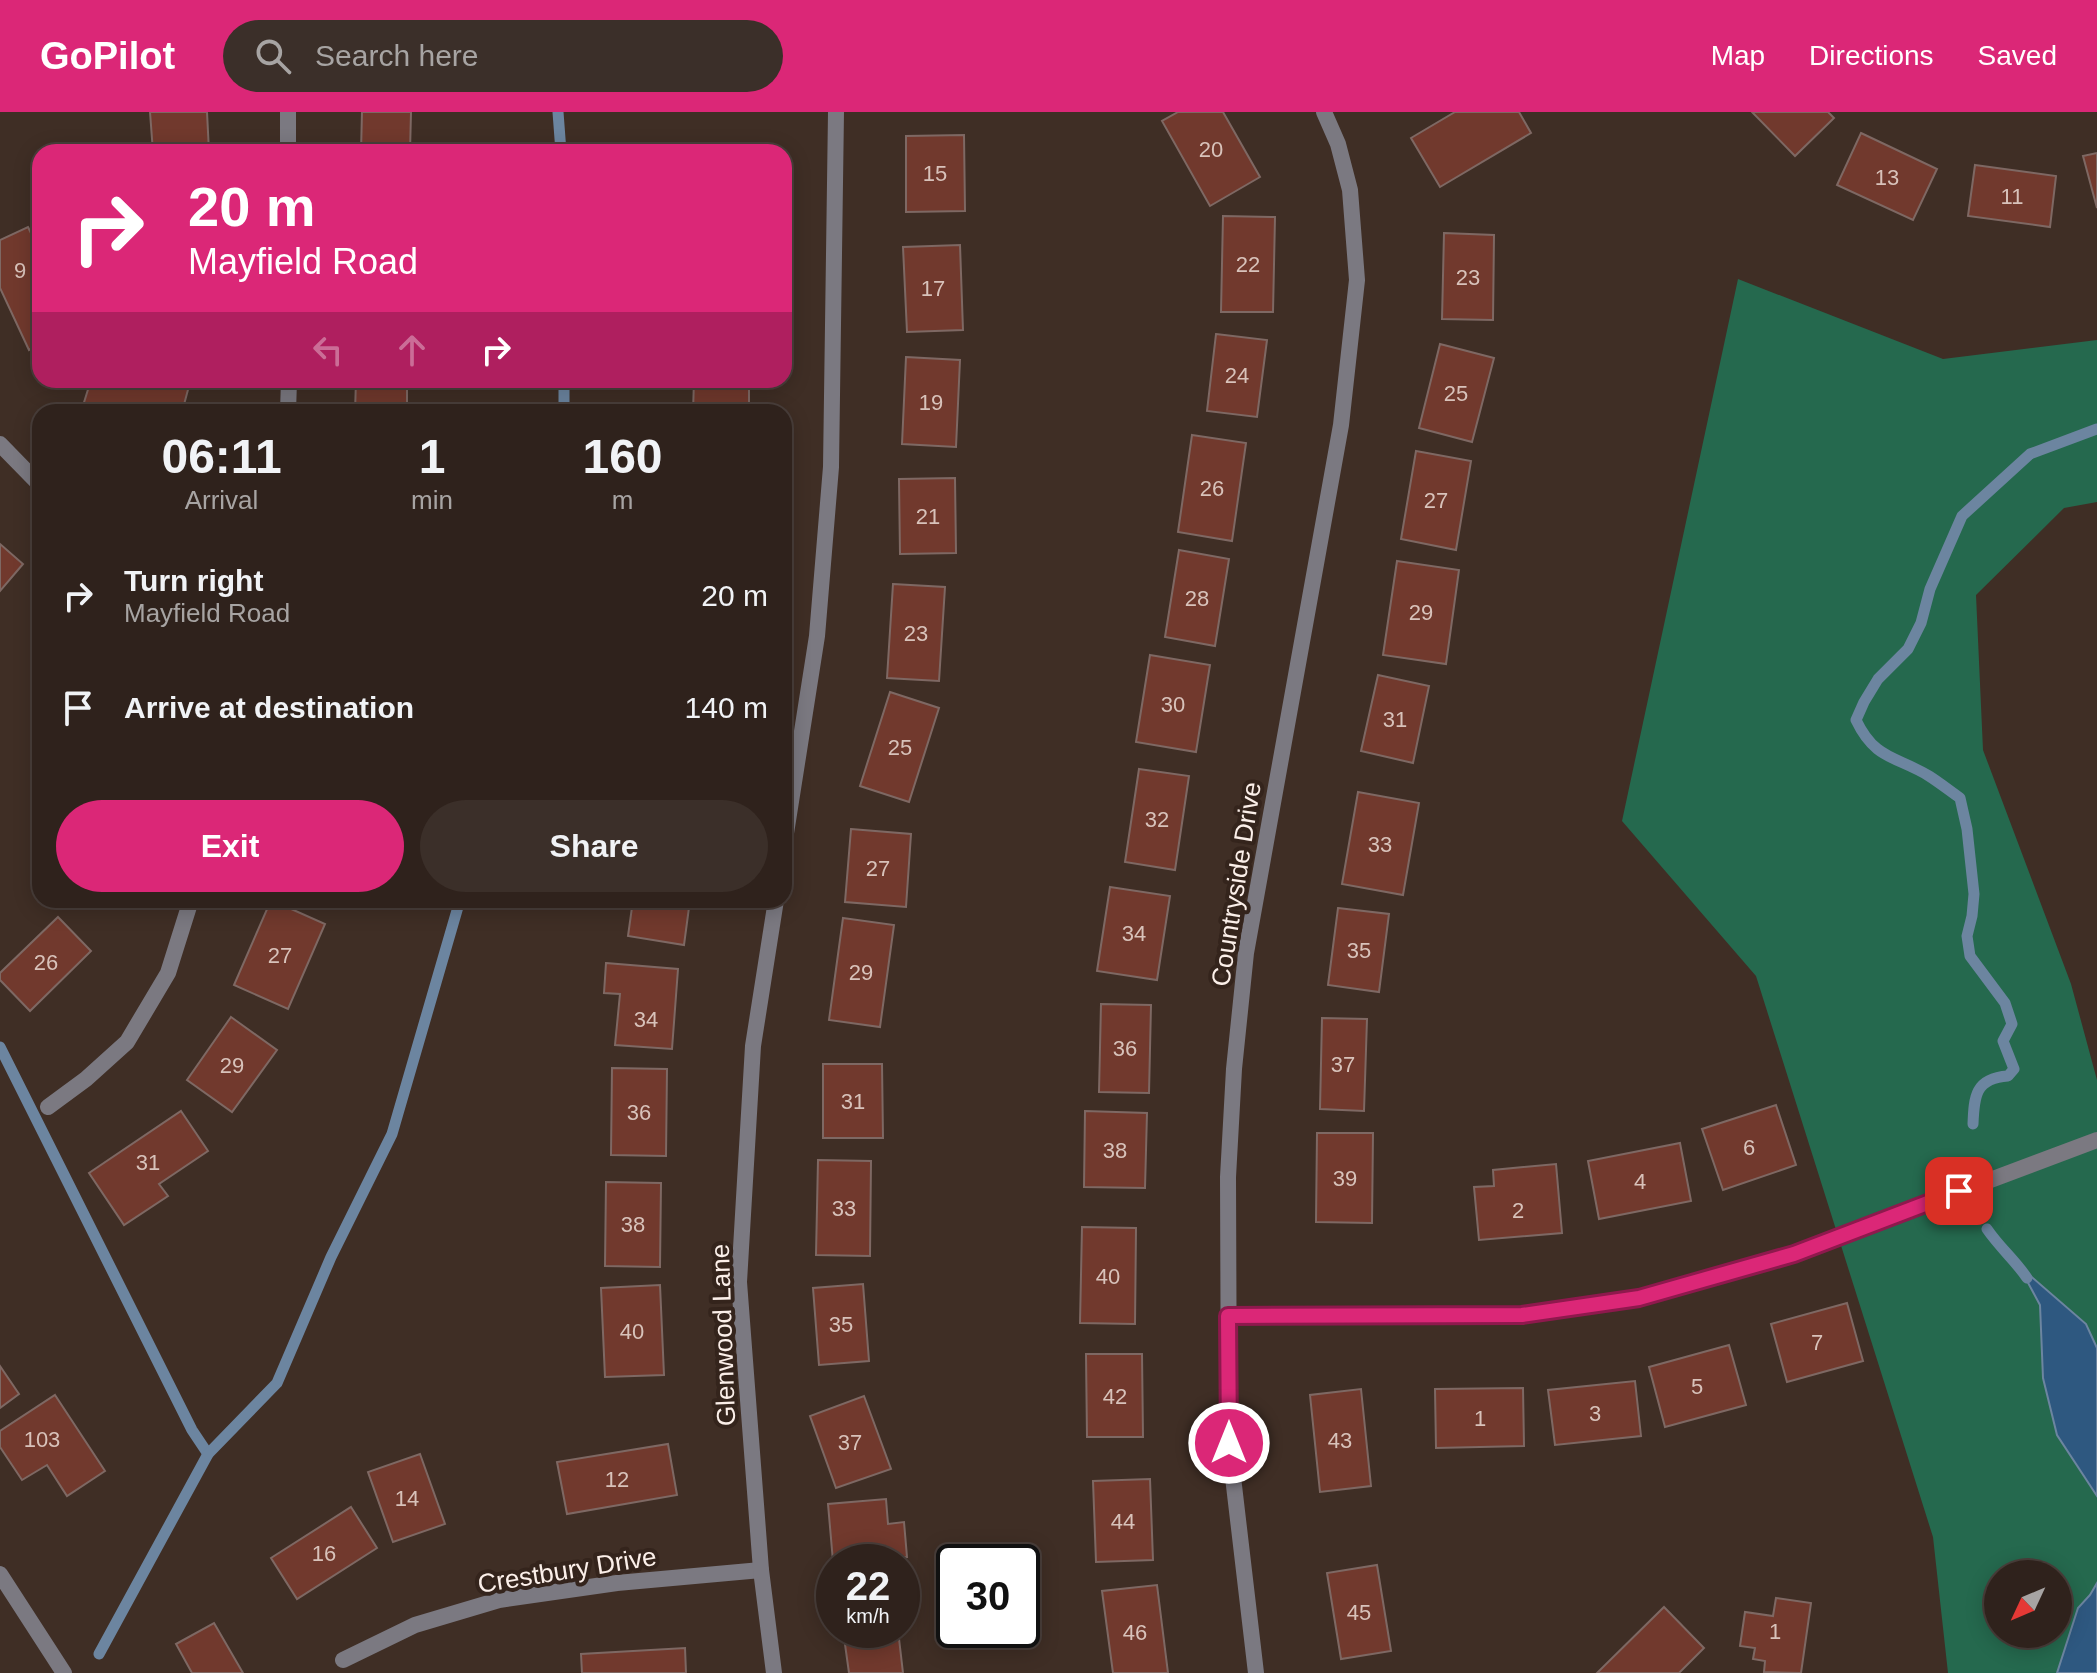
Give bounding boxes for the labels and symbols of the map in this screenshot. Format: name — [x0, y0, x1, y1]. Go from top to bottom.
house number: 20 — [1199, 137, 1223, 162]
house number: 15 — [923, 161, 947, 186]
house number: 13 — [1875, 165, 1899, 190]
house number: 11 — [2001, 184, 2023, 209]
house number: 22 — [1236, 252, 1260, 277]
house number: 9 — [14, 258, 26, 283]
house number: 23 — [1456, 265, 1480, 290]
house number: 17 — [921, 276, 945, 301]
house number: 24 — [1225, 363, 1249, 388]
house number: 25 — [1444, 381, 1468, 406]
house number: 19 — [919, 390, 943, 415]
house number: 26 — [1200, 476, 1224, 501]
house number: 27 — [1424, 488, 1448, 513]
house number: 21 — [916, 504, 940, 529]
house number: 28 — [1185, 586, 1209, 611]
house number: 29 — [1409, 600, 1433, 625]
house number: 23 — [904, 621, 928, 646]
house number: 30 — [1161, 692, 1185, 717]
house number: 31 — [1383, 707, 1407, 732]
house number: 25 — [888, 735, 912, 760]
street label: Countryside Drive — [1205, 780, 1267, 988]
house number: 32 — [1145, 807, 1169, 832]
house number: 33 — [1368, 832, 1392, 857]
house number: 27 — [866, 856, 890, 881]
house number: 34 — [1122, 921, 1146, 946]
house number: 35 — [1347, 938, 1371, 963]
house number: 27 — [268, 943, 292, 968]
house number: 26 — [34, 950, 58, 975]
house number: 29 — [849, 960, 873, 985]
house number: 34 — [634, 1007, 658, 1032]
house number: 36 — [1113, 1036, 1137, 1061]
house number: 37 — [1331, 1052, 1355, 1077]
house number: 29 — [220, 1053, 244, 1078]
house number: 31 — [841, 1089, 865, 1114]
house number: 36 — [627, 1100, 651, 1125]
house number: 6 — [1743, 1135, 1755, 1160]
house number: 38 — [1103, 1138, 1127, 1163]
house number: 31 — [136, 1150, 160, 1175]
pin — [1925, 1157, 1993, 1225]
house number: 39 — [1333, 1166, 1357, 1191]
house number: 4 — [1634, 1169, 1646, 1194]
house number: 33 — [832, 1196, 856, 1221]
house number: 2 — [1512, 1198, 1524, 1223]
house number: 38 — [621, 1212, 645, 1237]
street label: Glenwood Lane — [705, 1243, 741, 1427]
house number: 40 — [1096, 1264, 1120, 1289]
house number: 35 — [829, 1312, 853, 1337]
house number: 40 — [620, 1319, 644, 1344]
house number: 7 — [1811, 1330, 1823, 1355]
house number: 5 — [1691, 1374, 1703, 1399]
house number: 42 — [1103, 1384, 1127, 1409]
position arrow — [1187, 1401, 1271, 1485]
house number: 3 — [1589, 1401, 1601, 1426]
house number: 1 — [1474, 1406, 1486, 1431]
house number: 103 — [24, 1427, 60, 1452]
house number: 43 — [1328, 1428, 1352, 1453]
house number: 37 — [838, 1430, 862, 1455]
house number: 12 — [605, 1467, 629, 1492]
house number: 14 — [395, 1486, 419, 1511]
house number: 44 — [1111, 1509, 1135, 1534]
house number: 16 — [312, 1541, 336, 1566]
street label: Crestbury Drive — [475, 1541, 659, 1599]
speed limit sign: 30 — [936, 1544, 1040, 1648]
north arrow — [1984, 1560, 2072, 1648]
house number: 45 — [1347, 1600, 1371, 1625]
house number: 1 — [1769, 1619, 1781, 1644]
house number: 46 — [1123, 1620, 1147, 1645]

